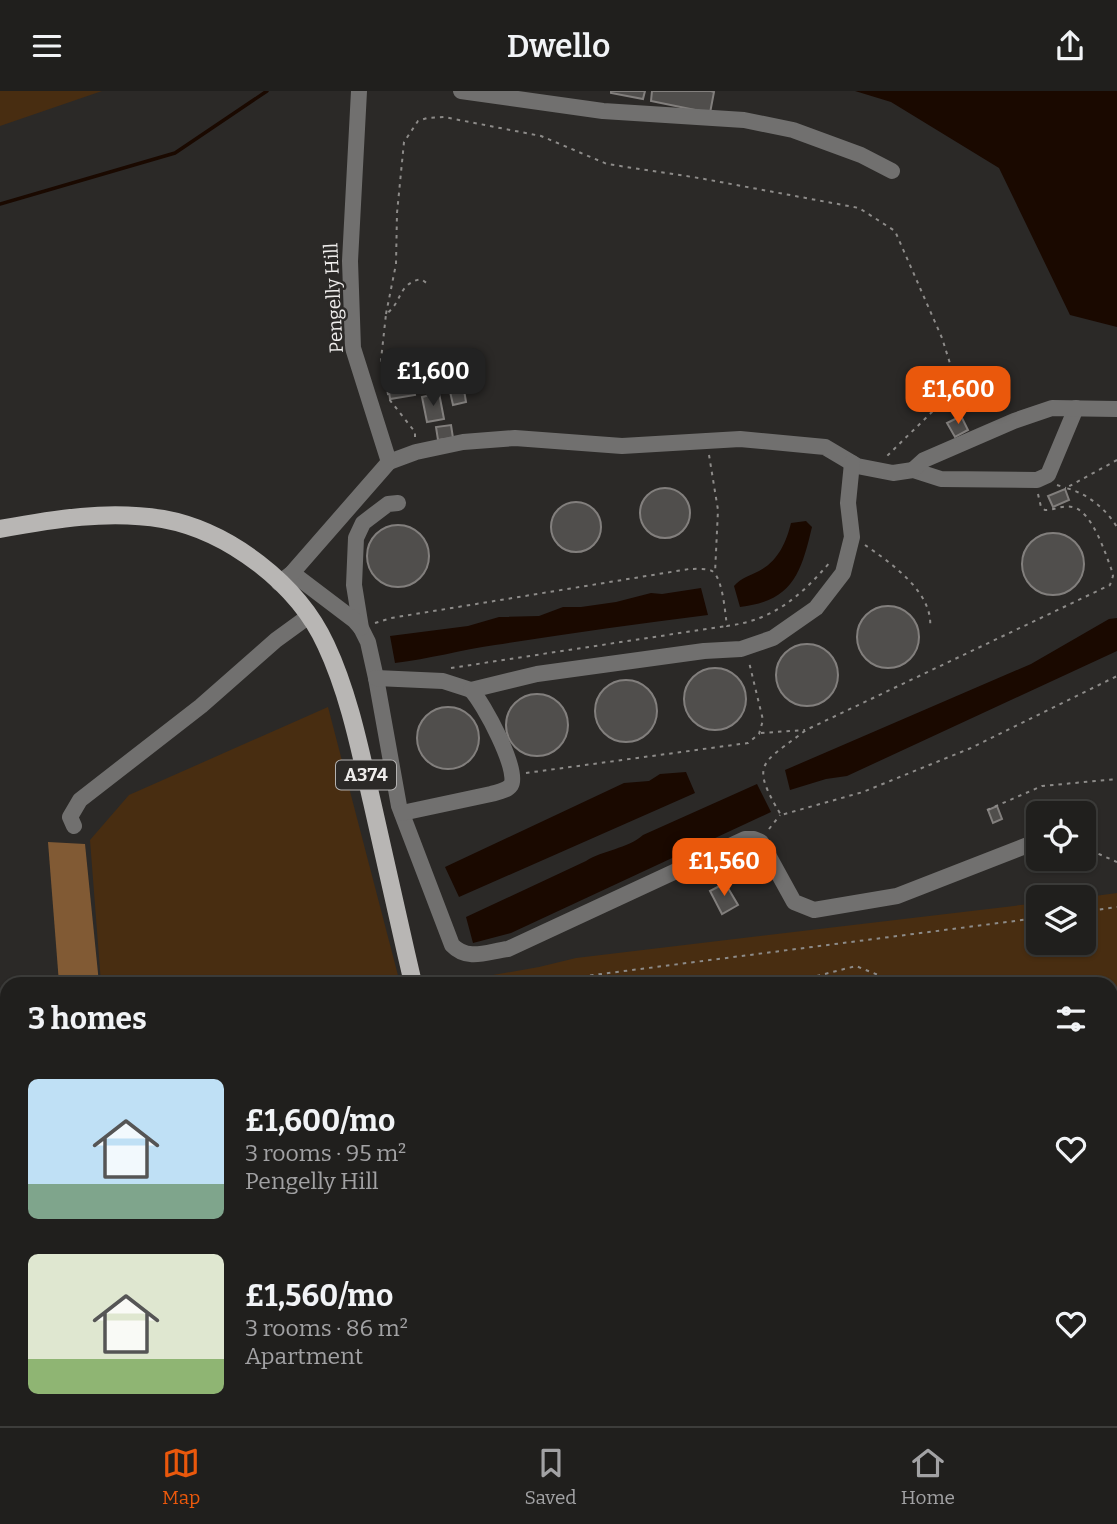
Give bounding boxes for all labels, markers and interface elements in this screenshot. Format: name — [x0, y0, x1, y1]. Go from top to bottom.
icon: menu — [28, 27, 66, 65]
text: Dwello — [507, 27, 610, 65]
icon: share — [1051, 27, 1089, 65]
street label: Pengelly Hill — [319, 242, 348, 354]
pin: £1,600 — [376, 349, 490, 408]
text: £1,600 — [397, 357, 470, 385]
pin: £1,600 — [901, 367, 1015, 426]
text: £1,600 — [922, 375, 995, 403]
road number: A374 — [336, 761, 396, 789]
map controls — [1026, 801, 1096, 955]
button: locate — [1026, 801, 1096, 871]
pin: £1,560 — [667, 839, 781, 898]
text: £1,560 — [688, 847, 760, 875]
button: layers — [1026, 885, 1096, 955]
icon: filters — [1052, 1000, 1090, 1038]
text: 3 homes — [28, 1001, 147, 1037]
text: £1,600/mo — [245, 1103, 395, 1139]
icon: home — [84, 1107, 168, 1191]
icon: heart — [1052, 1130, 1090, 1168]
text: 3 rooms · 95 m² — [245, 1139, 406, 1167]
text: Pengelly Hill — [245, 1167, 379, 1195]
text: £1,560/mo — [245, 1278, 393, 1314]
icon: home — [84, 1282, 168, 1366]
icon: heart — [1052, 1305, 1090, 1343]
text: 3 rooms · 86 m² — [245, 1314, 408, 1342]
text: Apartment — [245, 1342, 363, 1370]
tab: Map — [162, 1444, 200, 1509]
tab: Saved — [524, 1444, 577, 1509]
tab: Home — [901, 1444, 955, 1509]

